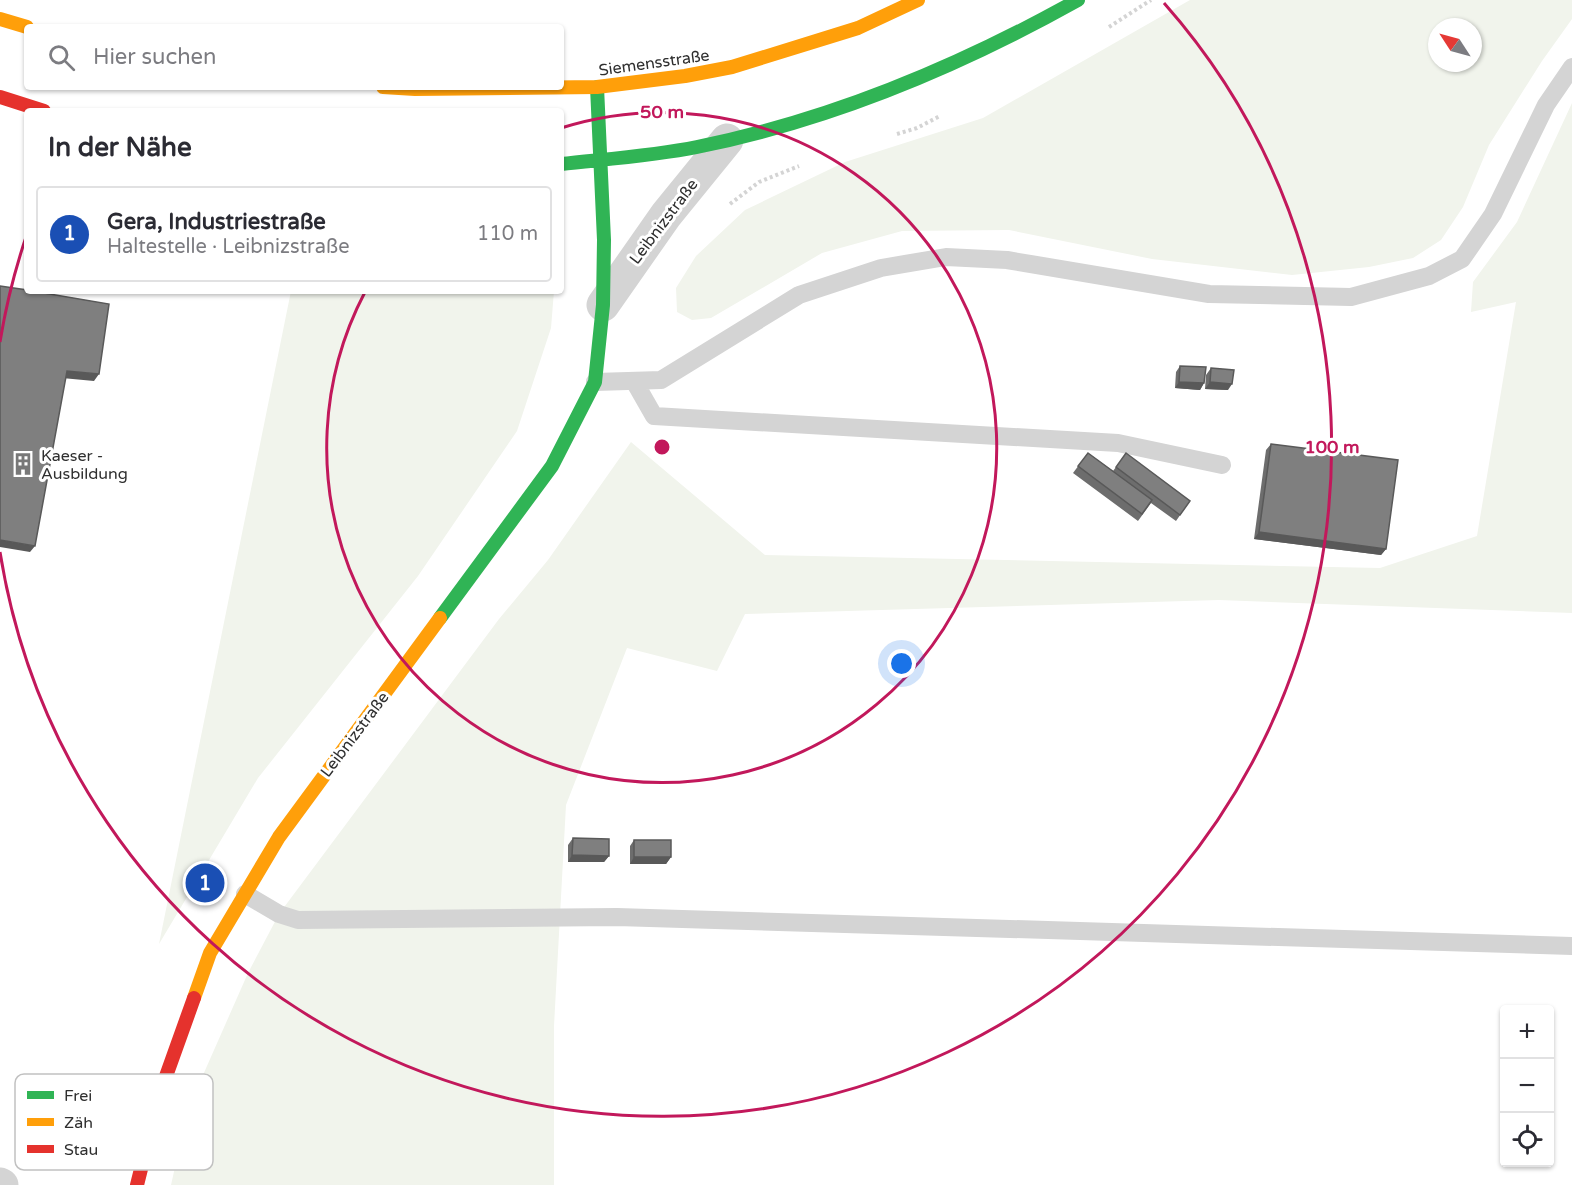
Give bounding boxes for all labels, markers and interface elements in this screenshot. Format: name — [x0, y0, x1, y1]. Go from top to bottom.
north arrow — [1428, 18, 1482, 72]
search box — [24, 24, 564, 90]
icon: search — [45, 41, 78, 74]
text: Hier suchen — [93, 44, 216, 70]
street label: Siemensstraße — [598, 45, 711, 81]
text: 50 m — [640, 101, 684, 123]
text: In der Nähe — [48, 132, 192, 163]
street label: Leibnizstraße — [625, 175, 702, 268]
text: Gera, Industriestraße — [107, 209, 326, 235]
text: 1 — [63, 222, 76, 246]
text: 110 m — [477, 222, 538, 246]
text: Haltestelle · Leibnizstraße — [107, 235, 349, 259]
text: 100 m — [1304, 436, 1360, 458]
centre of rings — [652, 437, 672, 457]
place label: Kaeser - Ausbildung — [41, 446, 128, 484]
building icon: Kaeser - Ausbildung — [10, 451, 36, 477]
your location — [887, 649, 916, 678]
street label: Leibnizstraße — [316, 688, 393, 781]
pin: 1 — [186, 860, 224, 906]
map controls — [1500, 1005, 1554, 1167]
button: + — [1500, 1005, 1554, 1059]
button: − — [1500, 1059, 1554, 1113]
legend — [15, 1074, 213, 1170]
text: Frei — [64, 1086, 92, 1106]
text: Zäh — [64, 1113, 93, 1133]
button: locate — [1500, 1113, 1554, 1167]
text: Stau — [64, 1140, 98, 1160]

